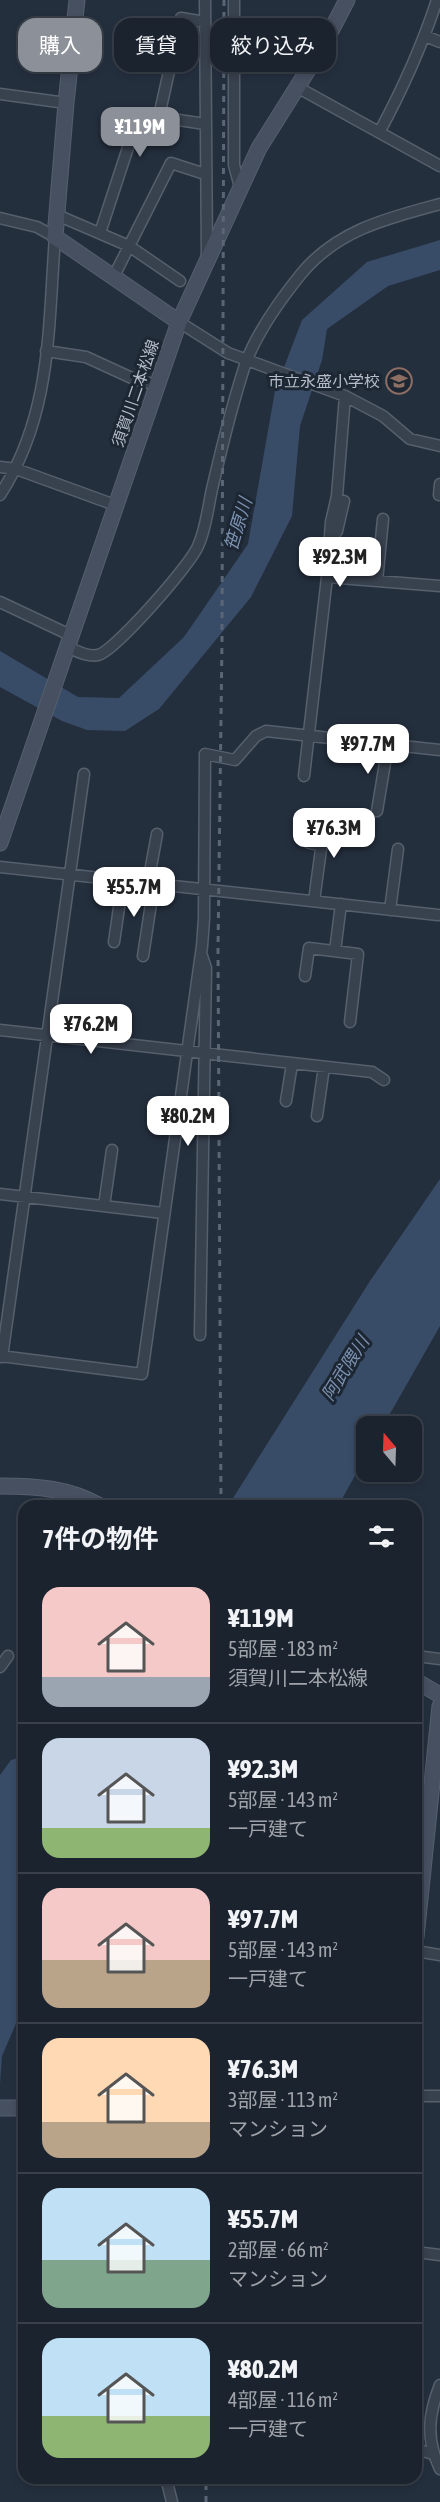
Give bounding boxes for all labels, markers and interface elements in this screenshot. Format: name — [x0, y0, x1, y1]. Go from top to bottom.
chip: 購入 — [18, 18, 102, 72]
chip: 賃貸 — [114, 18, 198, 72]
chip: 絞り込み — [210, 18, 336, 72]
pin: ¥119M — [98, 107, 182, 158]
text: ¥119M — [115, 115, 165, 138]
street label: 須賀川二本松線 — [108, 337, 162, 449]
school or university icon: 市立永盛小学校 — [384, 366, 414, 396]
place label: 市立永盛小学校 — [268, 372, 380, 390]
water label: 笹原川 — [220, 493, 257, 553]
pin: ¥92.3M — [291, 537, 389, 588]
text: ¥92.3M — [313, 545, 367, 568]
pin: ¥97.7M — [319, 724, 417, 775]
text: ¥97.7M — [341, 732, 395, 755]
pin: ¥76.3M — [285, 808, 383, 859]
text: ¥76.3M — [307, 816, 361, 839]
pin: ¥55.7M — [85, 867, 183, 918]
text: ¥55.7M — [107, 875, 161, 898]
pin: ¥76.2M — [42, 1004, 140, 1055]
text: ¥76.2M — [64, 1012, 118, 1035]
pin: ¥80.2M — [139, 1096, 237, 1147]
text: ¥80.2M — [161, 1104, 215, 1127]
water label: 阿武隈川 — [317, 1330, 374, 1404]
north arrow — [356, 1416, 422, 1482]
map controls — [356, 1416, 422, 1482]
icon: filters — [365, 1520, 398, 1553]
text: 7件の物件 — [42, 1524, 158, 1554]
text: ¥119M — [228, 1603, 294, 1633]
icon: home — [90, 1611, 162, 1683]
text: 5部屋 · 183 m² — [228, 1637, 338, 1660]
text: 須賀川二本松線 — [228, 1666, 368, 1689]
text: ¥92.3M — [228, 1754, 298, 1784]
icon: home — [90, 1762, 162, 1834]
text: 5部屋 · 143 m² — [228, 1788, 338, 1811]
text: 一戸建て — [228, 1817, 308, 1840]
text: ¥97.7M — [228, 1904, 298, 1934]
icon: home — [90, 1912, 162, 1984]
text: 5部屋 · 143 m² — [228, 1938, 338, 1961]
text: 一戸建て — [228, 1967, 308, 1990]
text: ¥76.3M — [228, 2054, 298, 2084]
icon: home — [90, 2062, 162, 2134]
text: 3部屋 · 113 m² — [228, 2088, 338, 2111]
text: マンション — [228, 2117, 328, 2140]
text: ¥55.7M — [228, 2204, 298, 2234]
icon: home — [90, 2212, 162, 2284]
text: 2部屋 · 66 m² — [228, 2238, 329, 2261]
text: マンション — [228, 2267, 328, 2290]
text: ¥80.2M — [228, 2354, 298, 2384]
icon: home — [90, 2362, 162, 2434]
text: 4部屋 · 116 m² — [228, 2388, 338, 2411]
text: 一戸建て — [228, 2417, 308, 2440]

